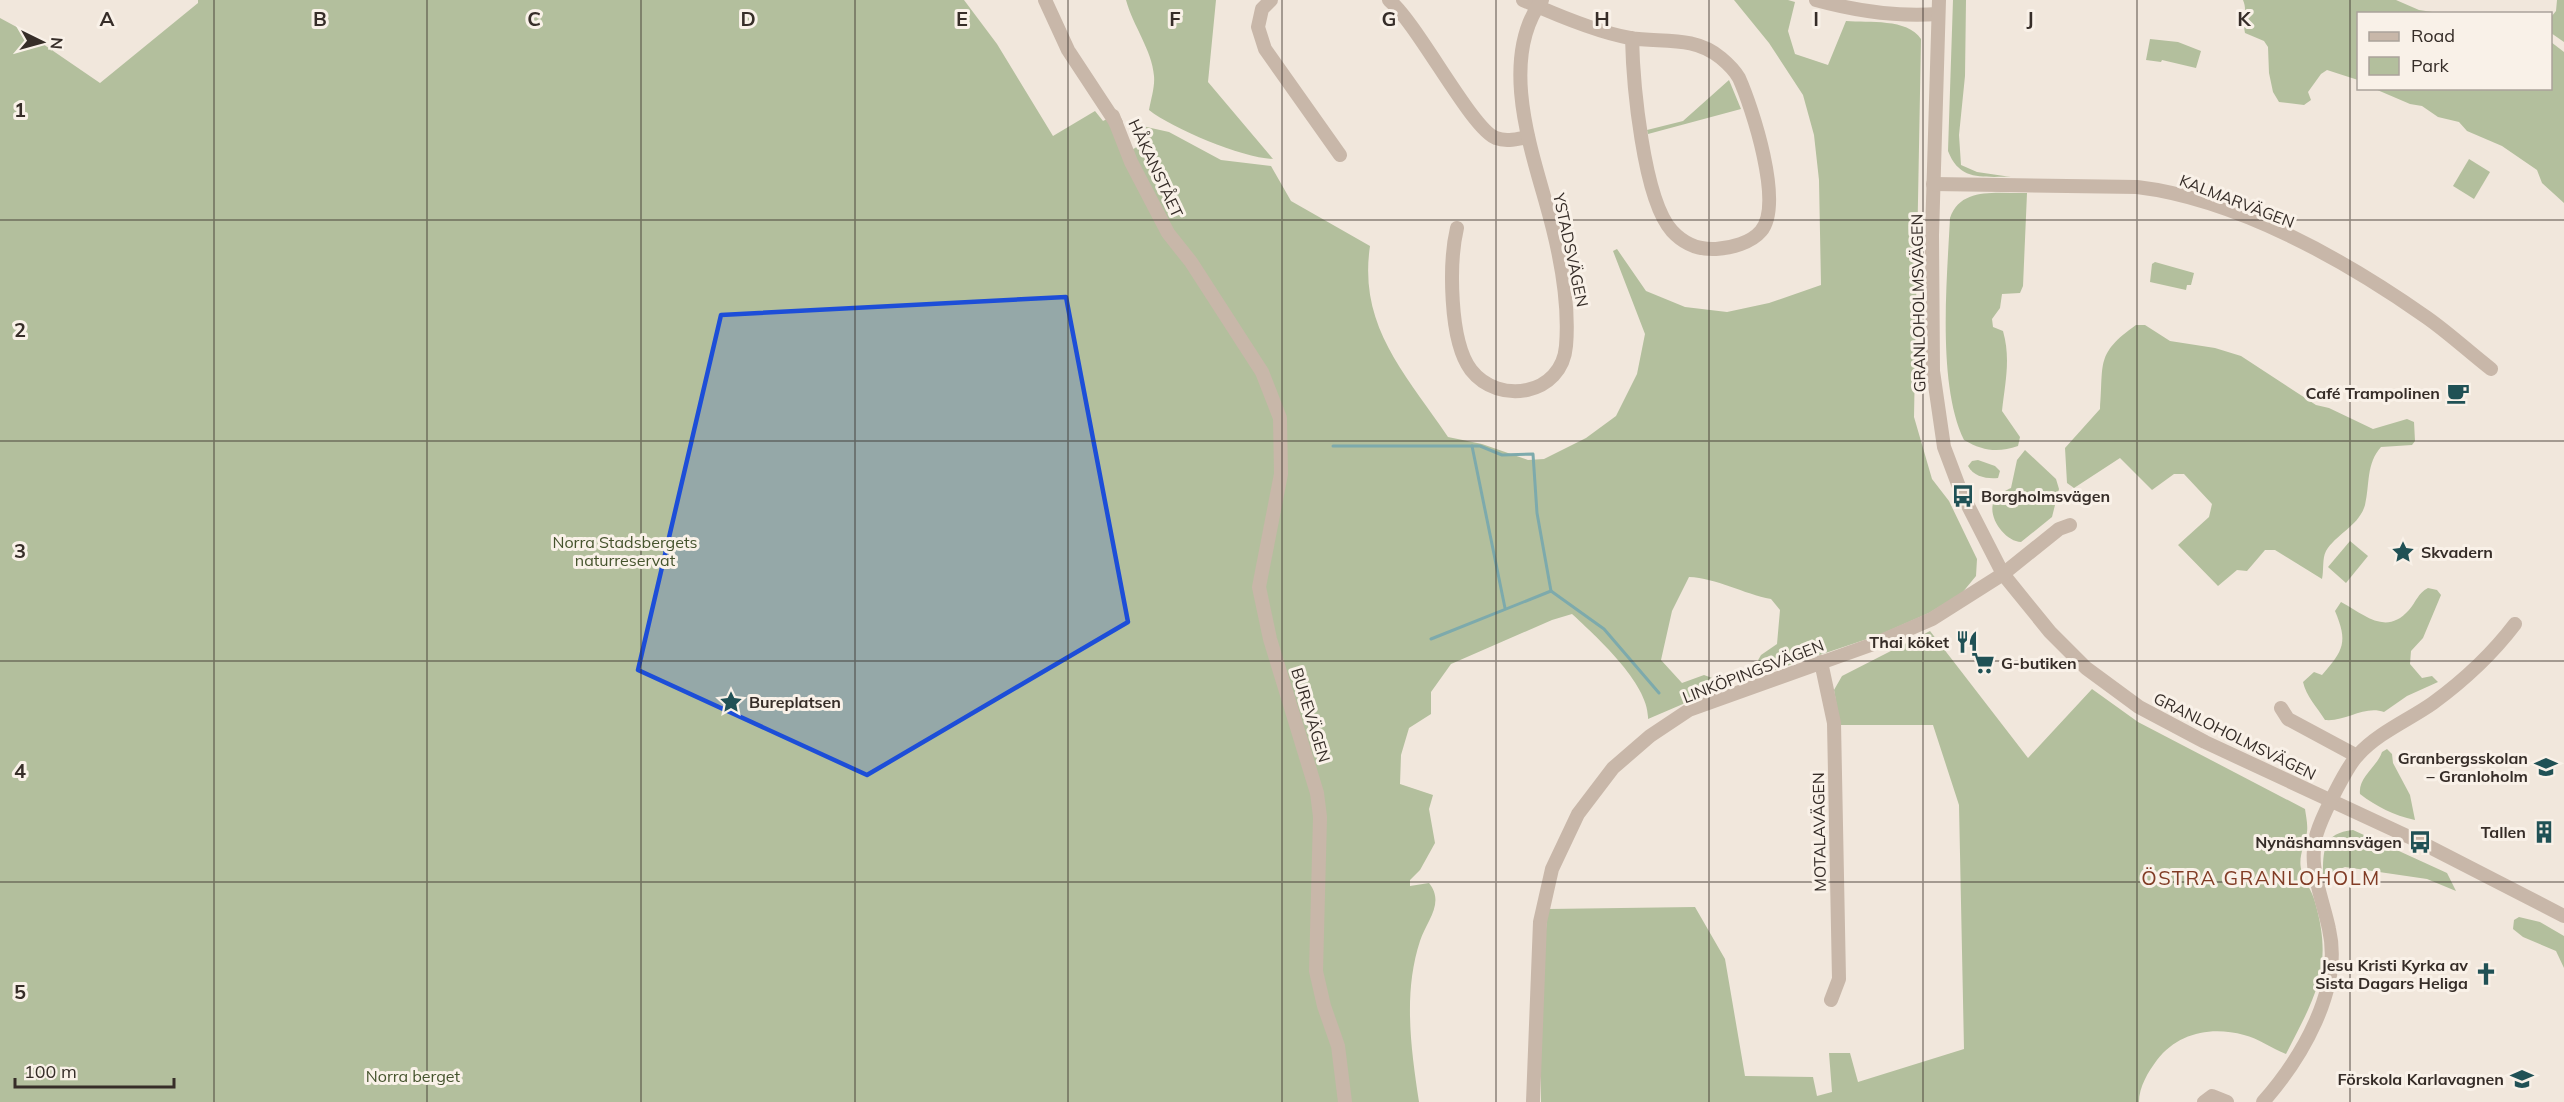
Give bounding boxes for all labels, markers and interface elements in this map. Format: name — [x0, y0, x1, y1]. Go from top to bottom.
text: A — [100, 6, 115, 31]
text: B — [313, 6, 327, 31]
text: C — [527, 6, 541, 31]
text: D — [740, 6, 756, 31]
text: E — [956, 6, 968, 31]
text: F — [1169, 6, 1181, 31]
text: G — [1382, 6, 1396, 31]
text: H — [1594, 6, 1610, 31]
text: I — [1813, 6, 1819, 31]
text: J — [2026, 6, 2034, 31]
text: K — [2237, 6, 2251, 31]
north arrow — [12, 12, 72, 72]
legend — [2357, 12, 2552, 90]
text: Road — [2411, 24, 2455, 47]
text: N — [46, 36, 67, 50]
text: Park — [2411, 54, 2450, 77]
text: 1 — [14, 97, 26, 122]
street label: HÅKANSTÅET — [1124, 116, 1188, 221]
street label: KALMARVÄGEN — [2177, 170, 2297, 232]
street label: YSTADSVÄGEN — [1549, 190, 1593, 309]
street label: GRANLOHOLMSVÄGEN — [1906, 214, 1930, 392]
text: 2 — [14, 317, 26, 342]
cafe icon: Café Trampolinen — [2445, 380, 2471, 406]
place label: Café Trampolinen — [2306, 383, 2440, 403]
bus stop icon: Borgholmsvägen — [1950, 483, 1976, 509]
place label: Borgholmsvägen — [1981, 486, 2110, 506]
park label: Norra Stadsbergets naturreservat — [553, 532, 698, 570]
text: 3 — [14, 538, 26, 563]
place icon: Skvadern — [2390, 539, 2416, 565]
place label: Skvadern — [2421, 542, 2493, 562]
restaurant icon: Thai köket — [1954, 629, 1980, 655]
place label: Thai köket — [1869, 632, 1949, 652]
street label: LINKÖPINGSVÄGEN — [1680, 635, 1826, 707]
supermarket icon: G-butiken — [1970, 650, 1996, 676]
place label: G-butiken — [2001, 653, 2077, 673]
street label: BUREVÄGEN — [1287, 665, 1335, 765]
street label: GRANLOHOLMSVÄGEN — [2150, 688, 2320, 784]
place icon: Bureplatsen — [718, 689, 744, 715]
place label: Bureplatsen — [749, 692, 841, 712]
place label: Granbergsskolan – Granloholm — [2398, 748, 2528, 786]
school or university icon: Granbergsskolan – Granloholm — [2533, 754, 2559, 780]
text: 4 — [14, 758, 26, 783]
street label: MOTALAVÄGEN — [1808, 772, 1830, 892]
building icon: Tallen — [2531, 819, 2557, 845]
place label: Tallen — [2481, 822, 2526, 842]
bus stop icon: Nynäshamnsvägen — [2407, 829, 2433, 855]
place label: Nynäshamnsvägen — [2255, 832, 2402, 852]
district label: ÖSTRA GRANLOHOLM — [2141, 865, 2381, 890]
place label: Jesu Kristi Kyrka av Sista Dagars Heliga — [2315, 955, 2468, 993]
church icon: Jesu Kristi Kyrka av Sista Dagars Heliga — [2473, 961, 2499, 987]
text: 5 — [14, 979, 26, 1004]
scale bar — [15, 1051, 174, 1089]
text: 100 m — [24, 1060, 77, 1083]
park label: Norra berget — [366, 1066, 461, 1086]
school or university icon: Förskola Karlavagnen — [2509, 1066, 2535, 1092]
place label: Förskola Karlavagnen — [2337, 1069, 2504, 1089]

